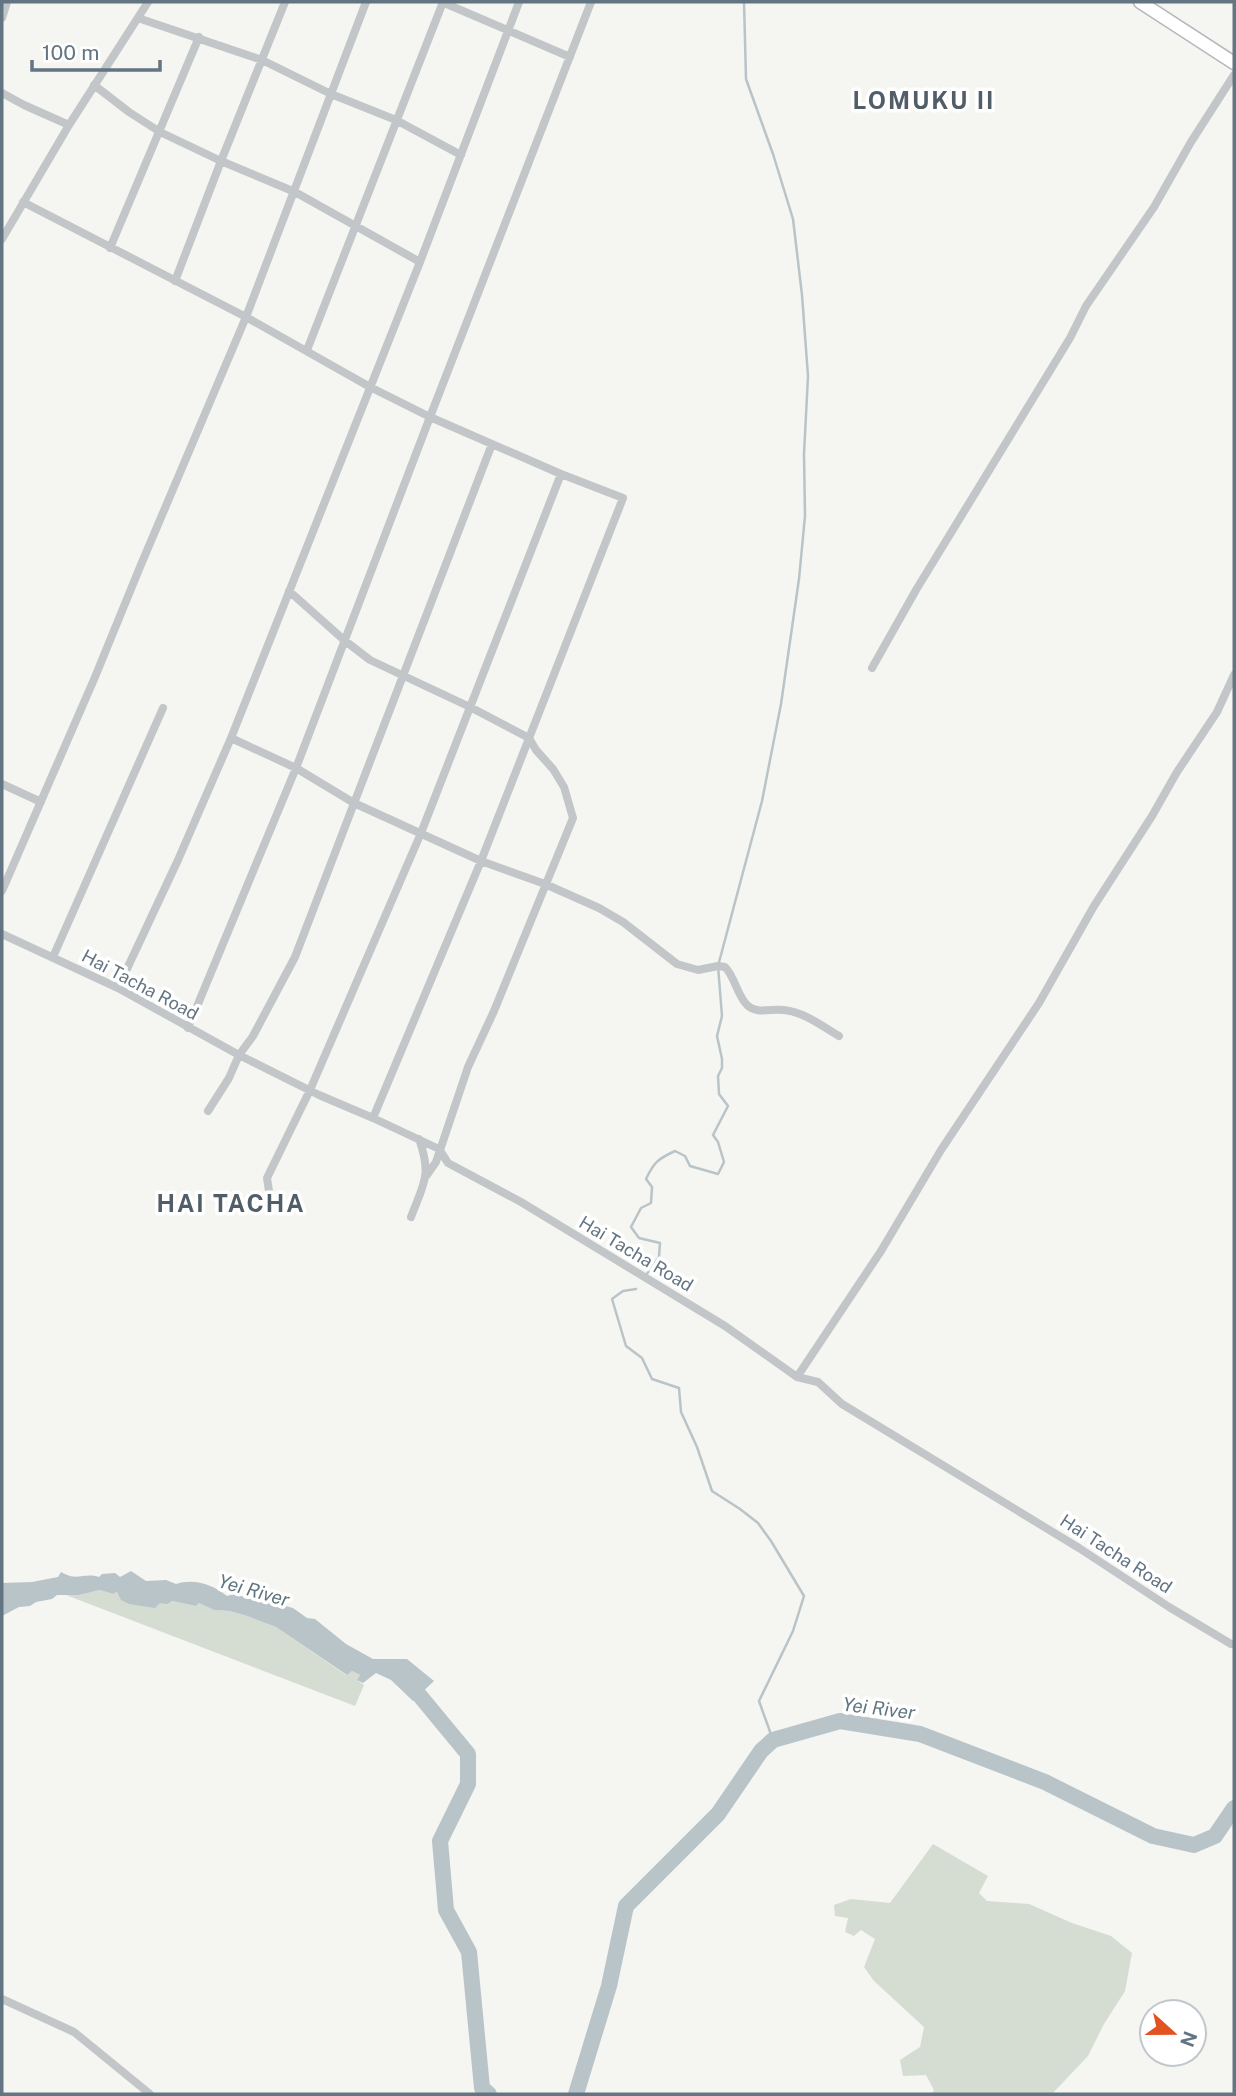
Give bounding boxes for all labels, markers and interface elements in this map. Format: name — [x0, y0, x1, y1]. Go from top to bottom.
scale bar — [32, 28, 159, 72]
text: 100 m — [42, 40, 99, 65]
district label: LOMUKU II — [852, 86, 996, 114]
street label: Hai Tacha Road — [78, 945, 202, 1024]
district label: HAI TACHA — [156, 1189, 306, 1217]
street label: Hai Tacha Road — [576, 1211, 697, 1296]
street label: Hai Tacha Road — [1056, 1510, 1176, 1598]
water label: Yei River — [216, 1569, 293, 1611]
water label: Yei River — [842, 1693, 917, 1723]
north arrow — [1138, 1998, 1208, 2068]
text: N — [1176, 2028, 1202, 2050]

